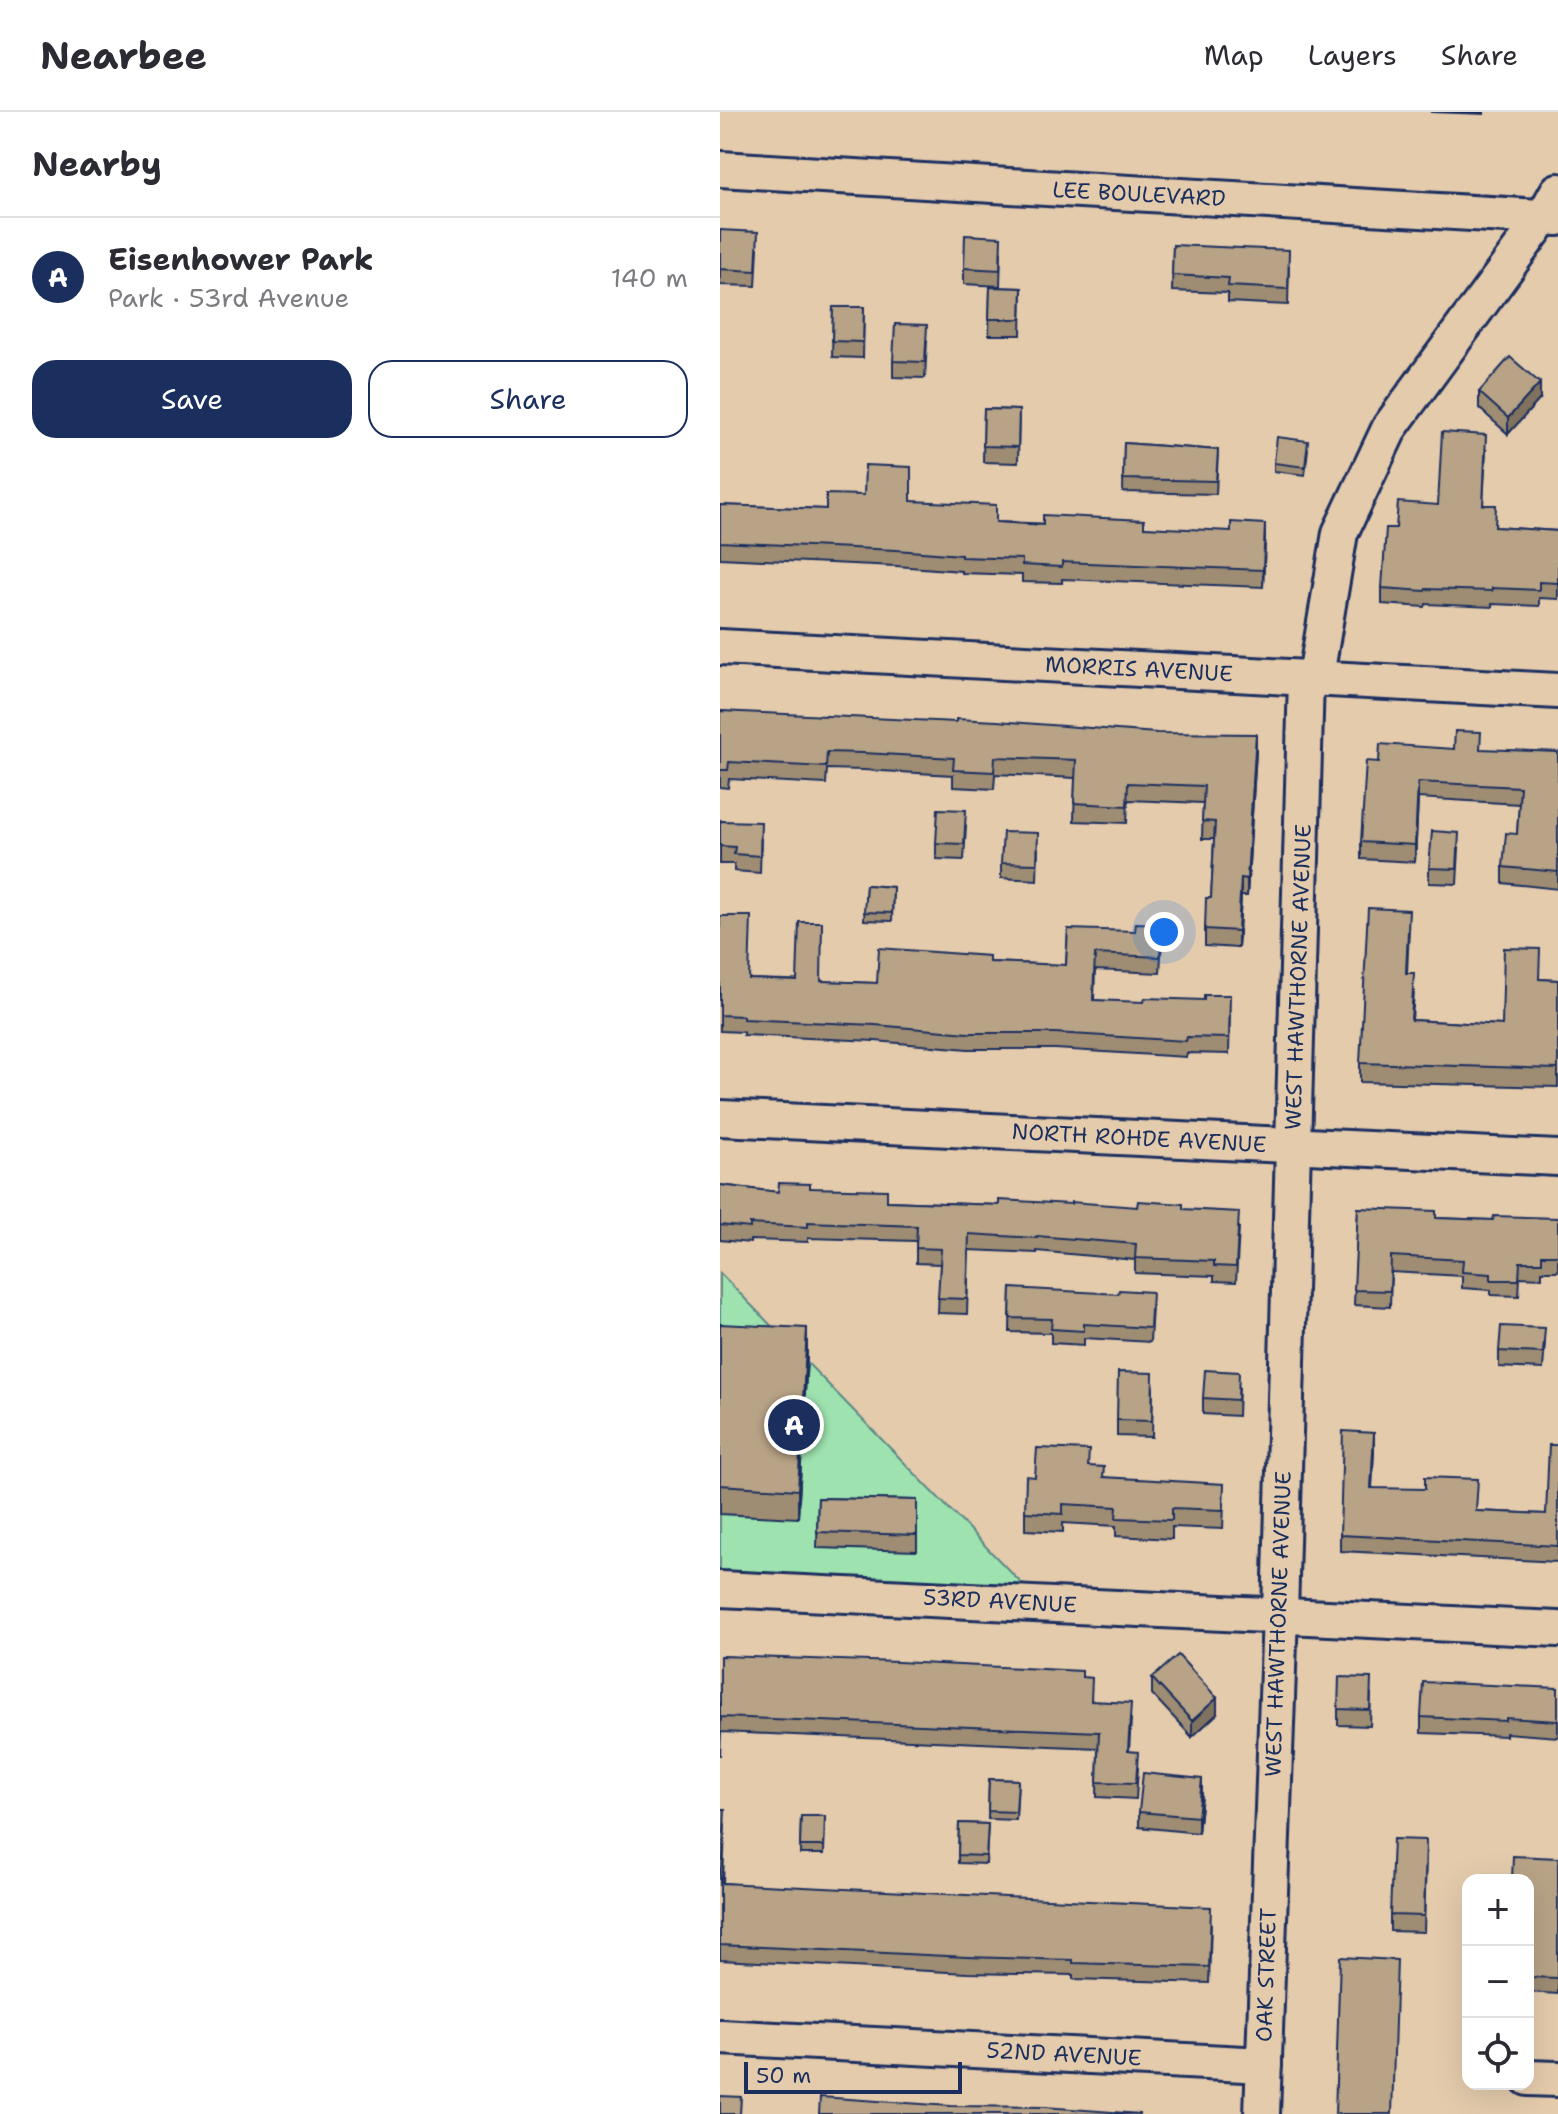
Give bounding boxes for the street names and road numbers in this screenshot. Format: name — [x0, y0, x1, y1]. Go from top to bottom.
street label: LEE BOULEVARD — [1052, 175, 1226, 213]
street label: MORRIS AVENUE — [1044, 650, 1234, 688]
street label: WEST HAWTHORNE AVENUE — [1278, 823, 1318, 1131]
street label: NORTH ROHDE AVENUE — [1011, 1117, 1267, 1159]
street label: WEST HAWTHORNE AVENUE — [1258, 1470, 1298, 1778]
street label: 53RD AVENUE — [922, 1582, 1078, 1620]
street label: OAK STREET — [1249, 1907, 1283, 2043]
street label: 52ND AVENUE — [986, 2035, 1142, 2073]

